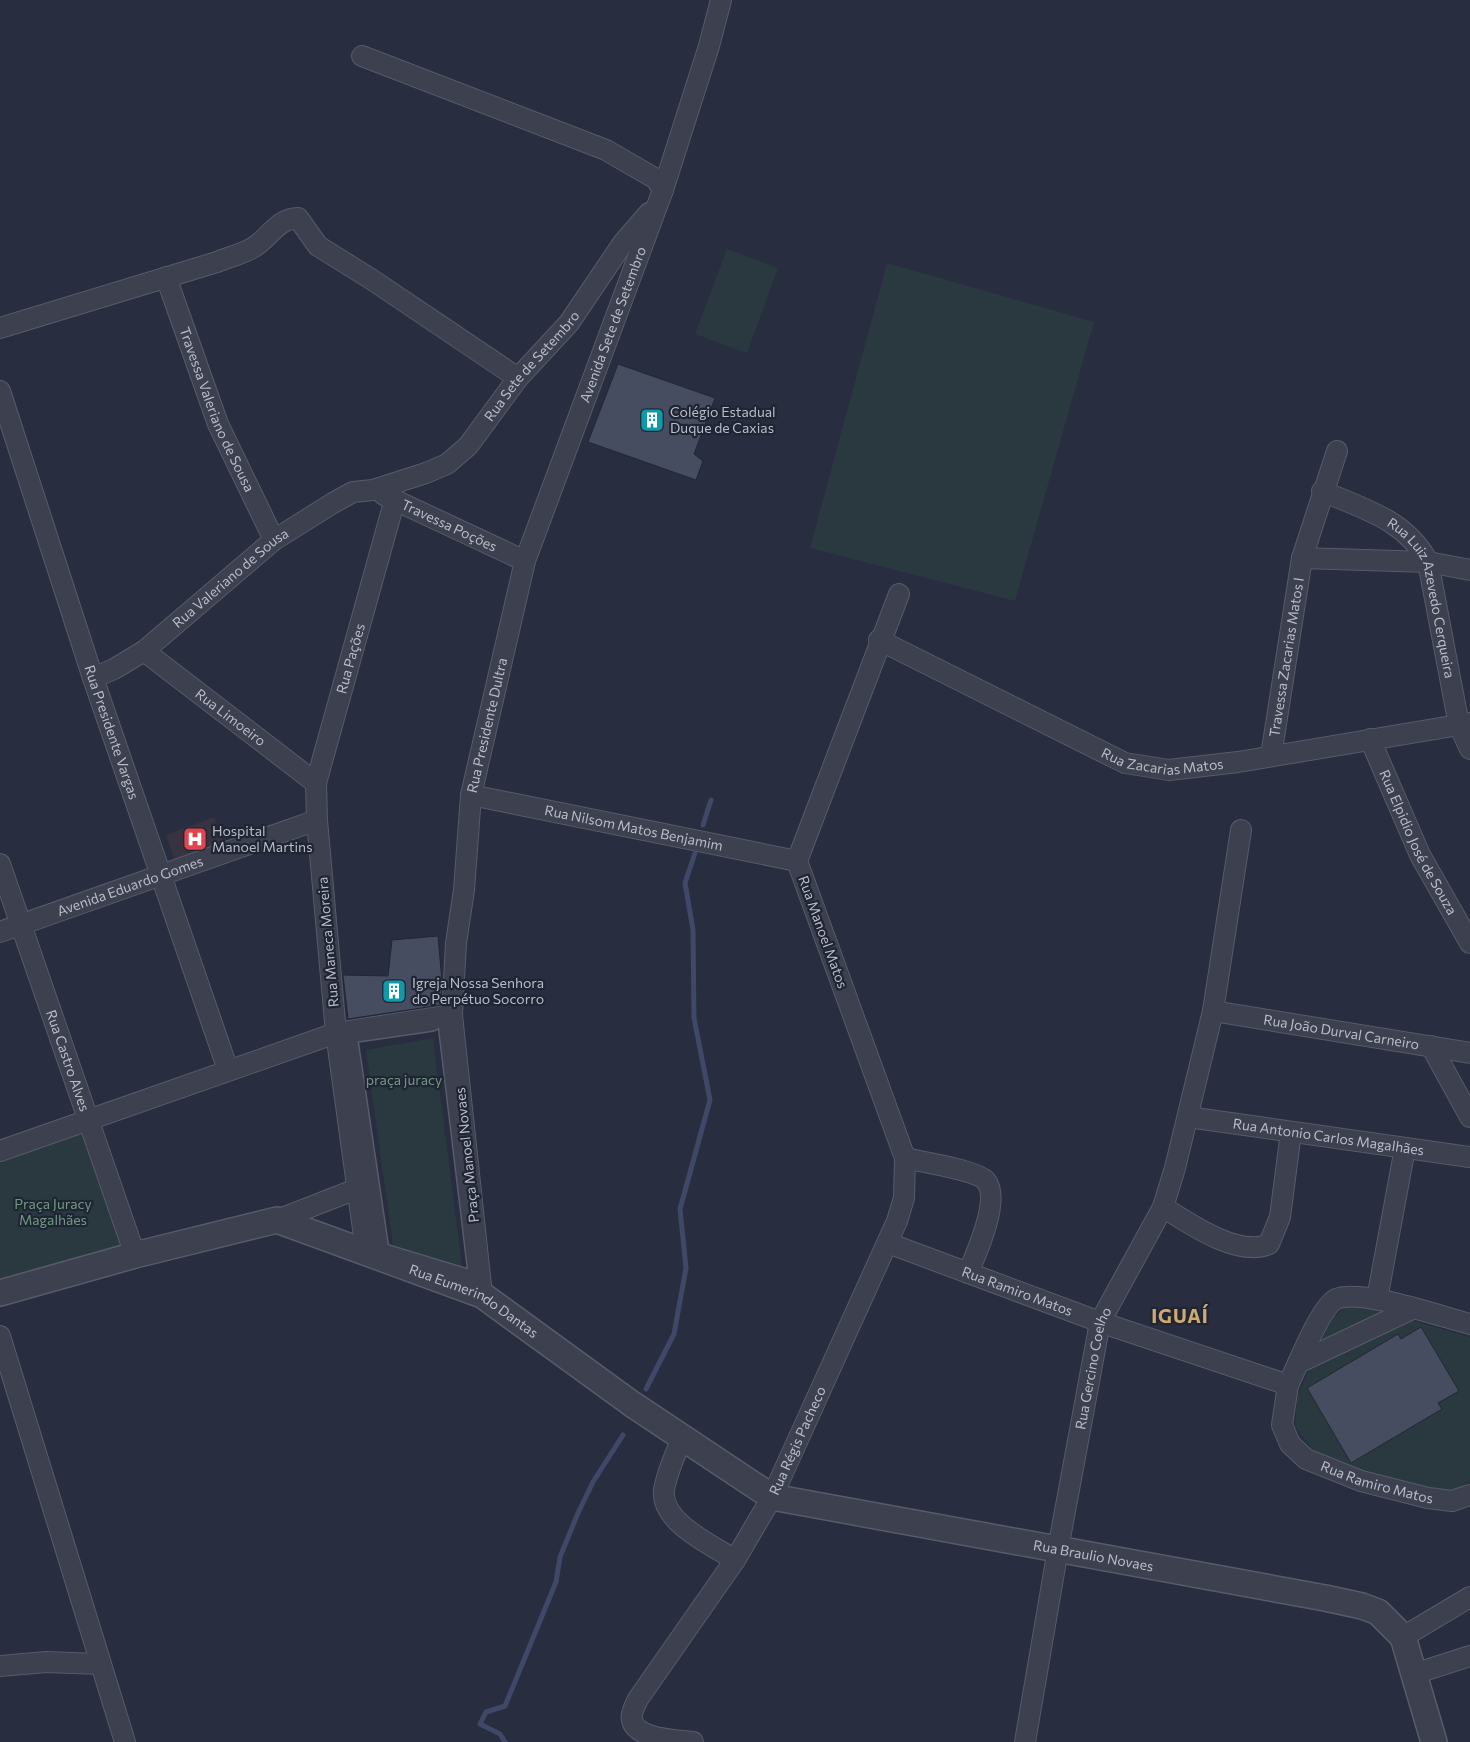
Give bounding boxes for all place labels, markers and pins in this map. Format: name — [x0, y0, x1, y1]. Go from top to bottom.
place label: Colégio Estadual Duque de Caxias — [670, 403, 776, 436]
building icon: Colégio Estadual Duque de Caxias — [639, 407, 665, 433]
place label: Hospital Manoel Martins — [212, 822, 313, 855]
hospital icon: Hospital Manoel Martins — [182, 826, 208, 852]
place label: Igreja Nossa Senhora do Perpétuo Socorro — [412, 974, 544, 1007]
building icon: Igreja Nossa Senhora do Perpétuo Socorro — [381, 978, 407, 1004]

